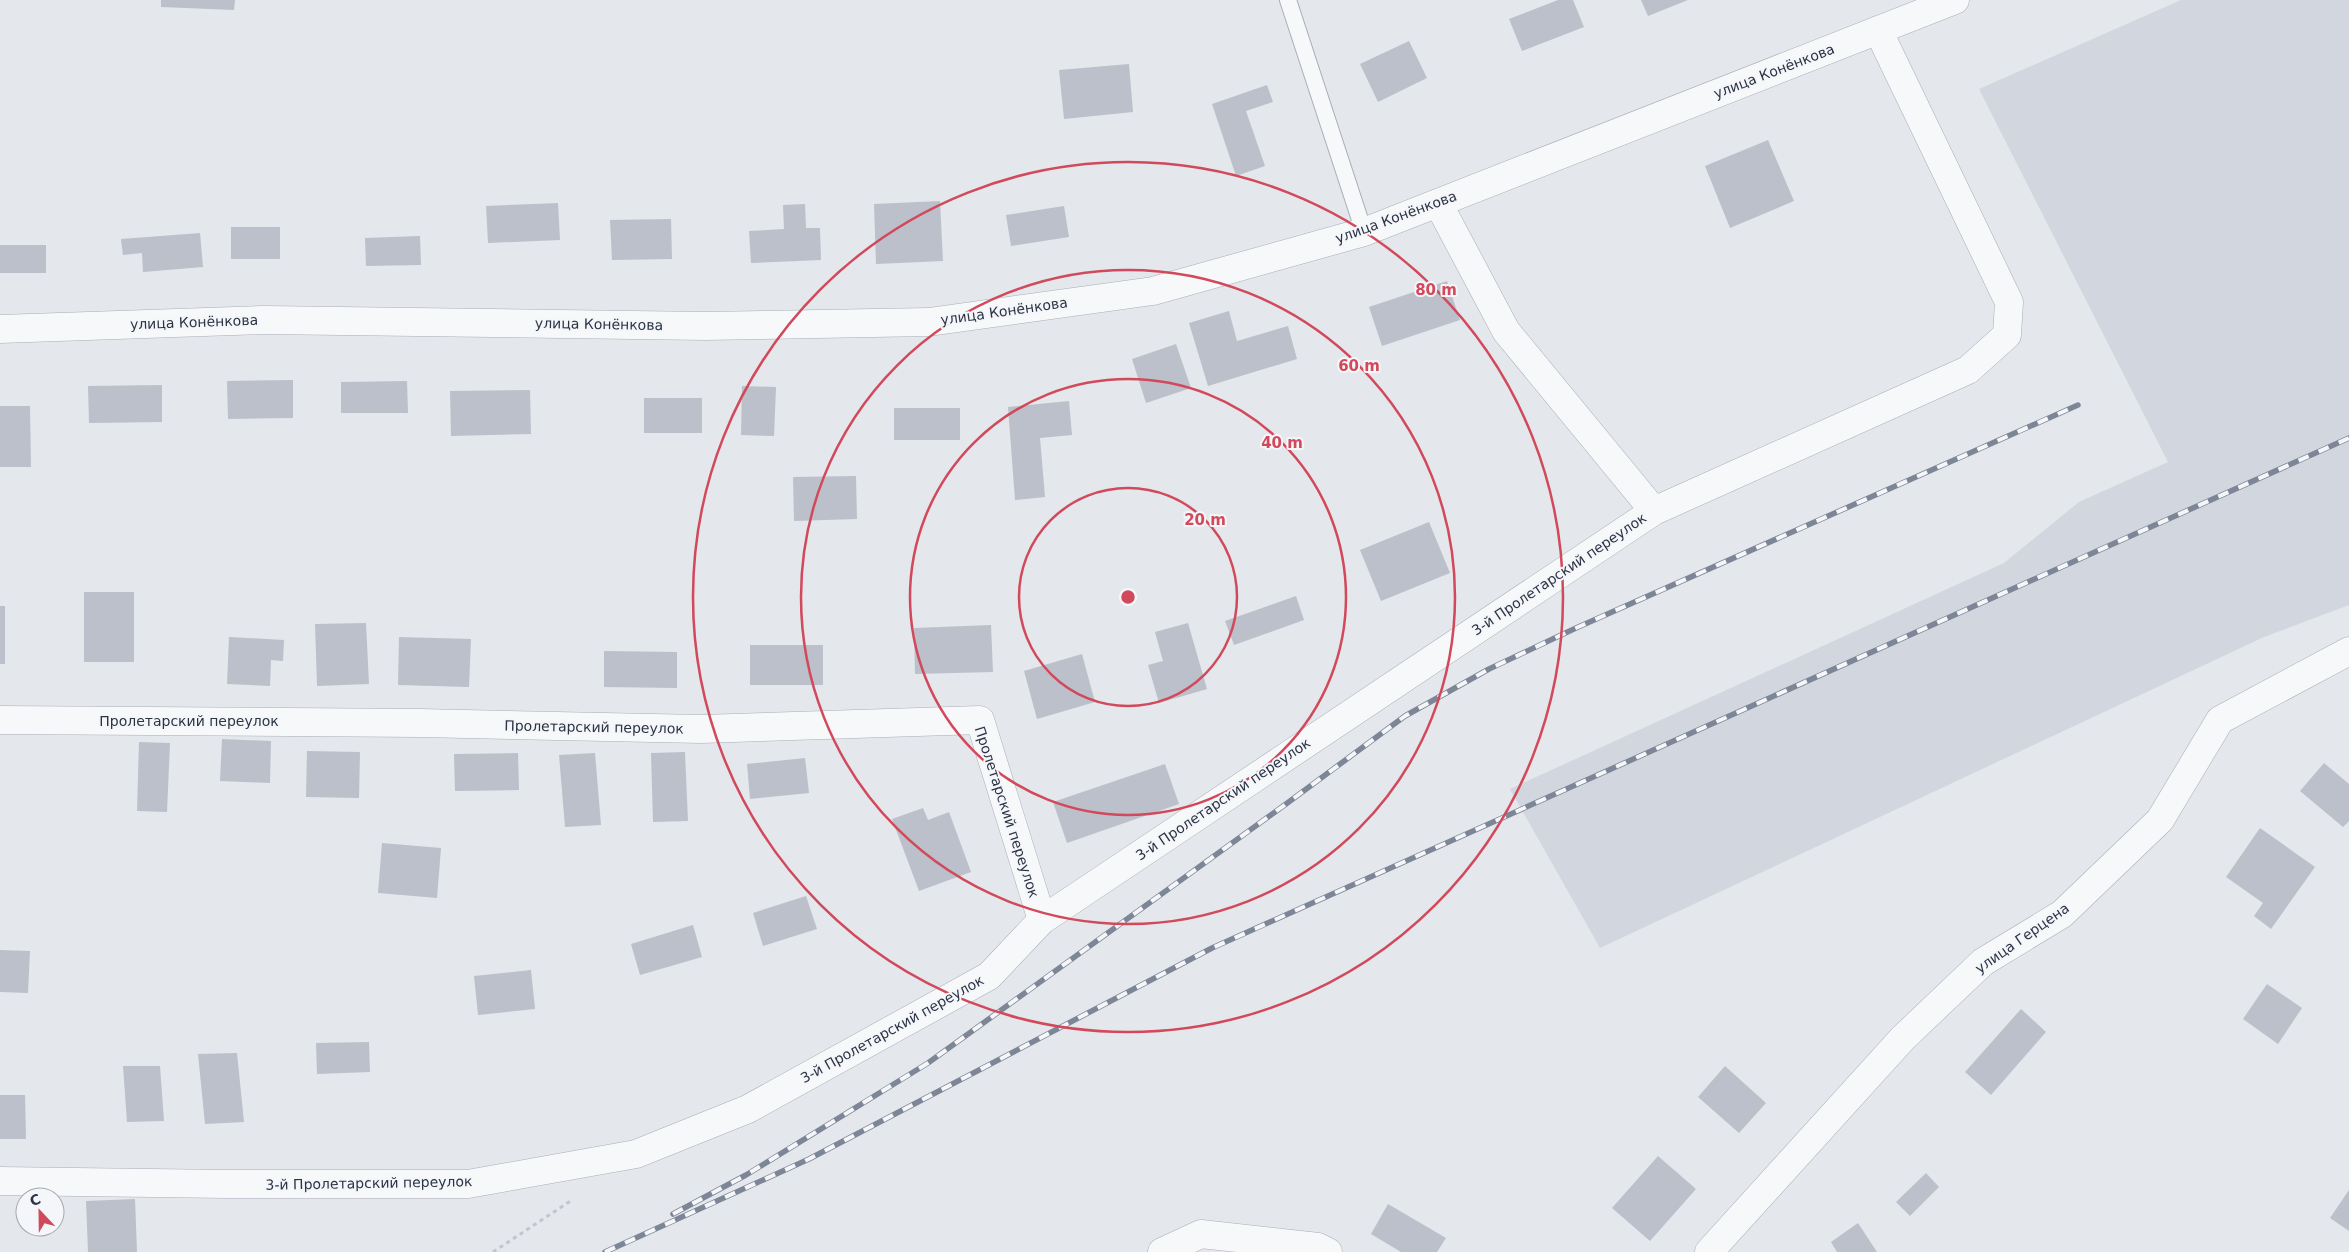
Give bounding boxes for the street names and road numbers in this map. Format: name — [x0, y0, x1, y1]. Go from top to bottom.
street label: улица Конёнкова — [1711, 41, 1837, 101]
street label: улица Конёнкова — [1333, 188, 1459, 246]
street label: улица Конёнкова — [939, 294, 1069, 328]
street label: улица Конёнкова — [130, 312, 258, 332]
street label: улица Конёнкова — [535, 315, 663, 333]
street label: 3-й Пролетарский переулок — [1469, 509, 1649, 639]
street label: Пролетарский переулок — [99, 713, 279, 729]
street label: Пролетарский переулок — [504, 717, 684, 737]
street label: Пролетарский переулок — [972, 724, 1042, 900]
street label: 3-й Пролетарский переулок — [1133, 734, 1313, 864]
street label: улица Герцена — [1972, 900, 2072, 976]
street label: 3-й Пролетарский переулок — [798, 972, 986, 1086]
street label: 3-й Пролетарский переулок — [265, 1173, 473, 1193]

